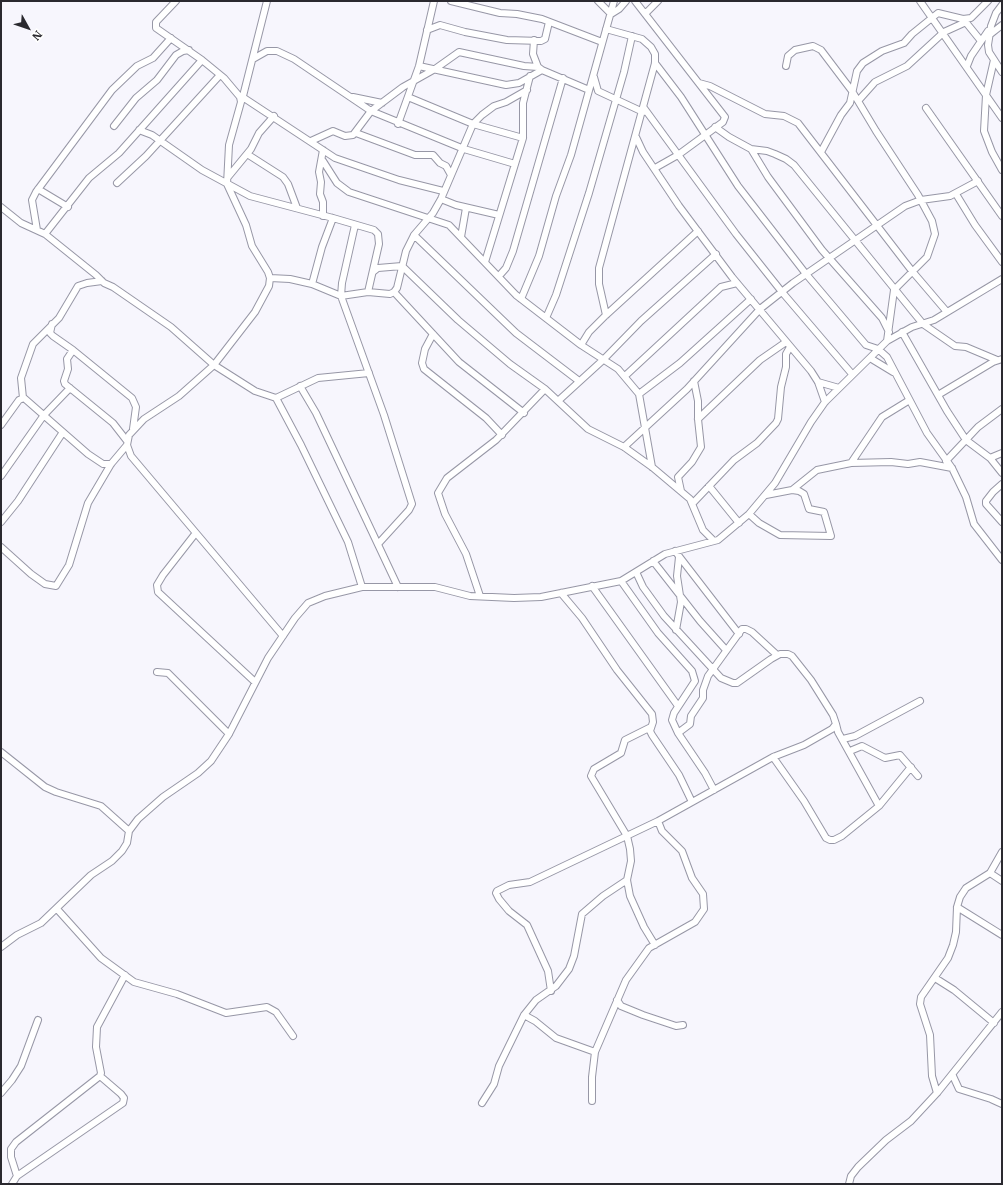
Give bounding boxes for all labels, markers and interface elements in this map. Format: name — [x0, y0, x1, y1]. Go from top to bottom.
north arrow — [8, 8, 48, 48]
text: N — [29, 28, 45, 44]

